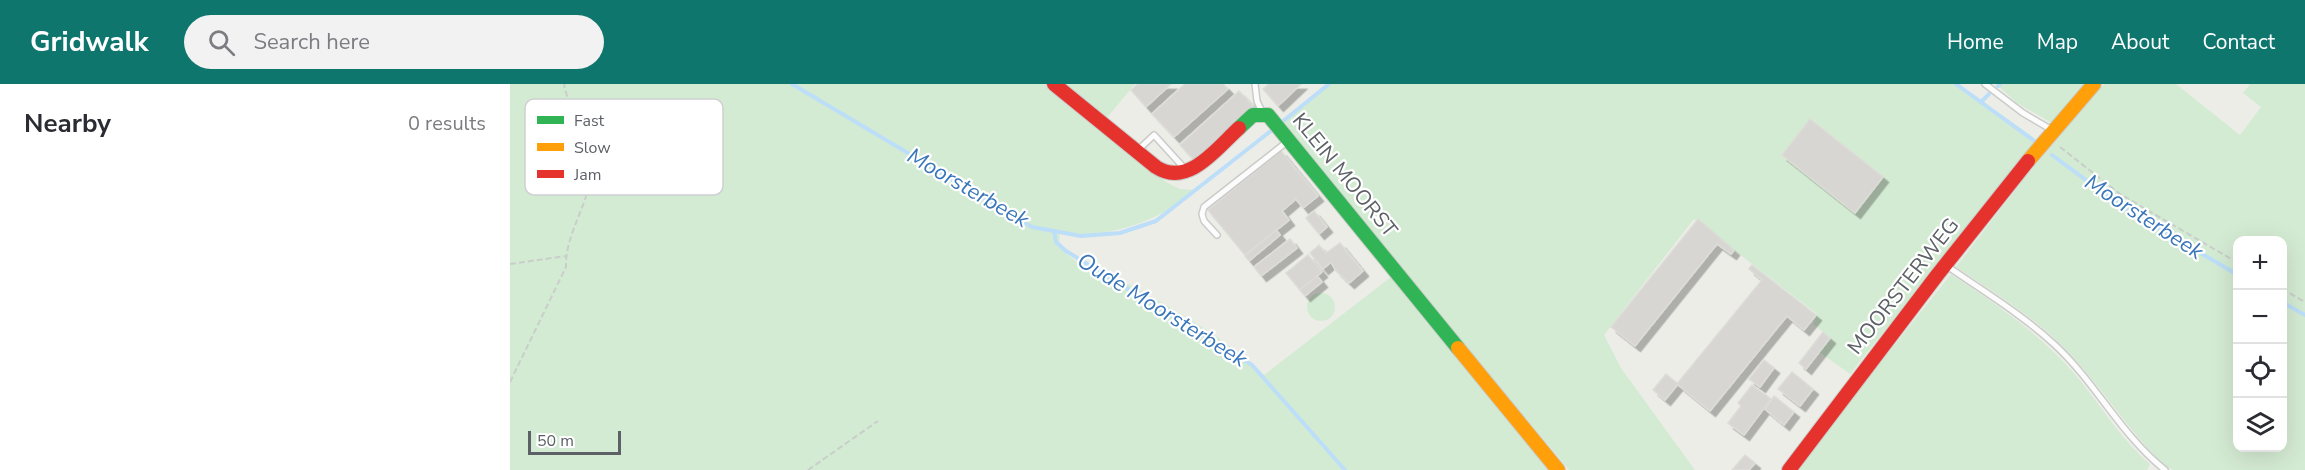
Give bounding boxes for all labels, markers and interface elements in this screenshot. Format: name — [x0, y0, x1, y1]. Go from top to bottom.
search box — [184, 15, 604, 69]
text: Gridwalk — [30, 23, 148, 61]
icon: search — [205, 26, 238, 59]
text: Search here — [253, 27, 370, 57]
text: Home — [1947, 28, 2004, 56]
text: Map — [2037, 28, 2078, 56]
text: About — [2111, 28, 2169, 56]
text: Contact — [2202, 28, 2275, 56]
legend — [525, 99, 723, 195]
text: Nearby — [24, 106, 111, 141]
street label: KLEIN MOORST — [1286, 107, 1404, 243]
text: 0 results — [408, 110, 486, 137]
text: Fast — [574, 110, 605, 132]
text: Slow — [574, 137, 611, 159]
water label: Moorsterbeek — [902, 141, 1035, 235]
text: Jam — [573, 164, 601, 186]
water label: Moorsterbeek — [2079, 167, 2210, 267]
street label: MOORSTERWEG — [1841, 212, 1965, 360]
map controls — [2233, 236, 2287, 452]
button: + — [2233, 236, 2287, 290]
water label: Oude Moorsterbeek — [1071, 246, 1254, 375]
button: − — [2233, 290, 2287, 344]
button: locate — [2233, 344, 2287, 398]
button: layers — [2233, 398, 2287, 452]
scale bar — [528, 428, 621, 456]
text: 50 m — [537, 430, 574, 452]

